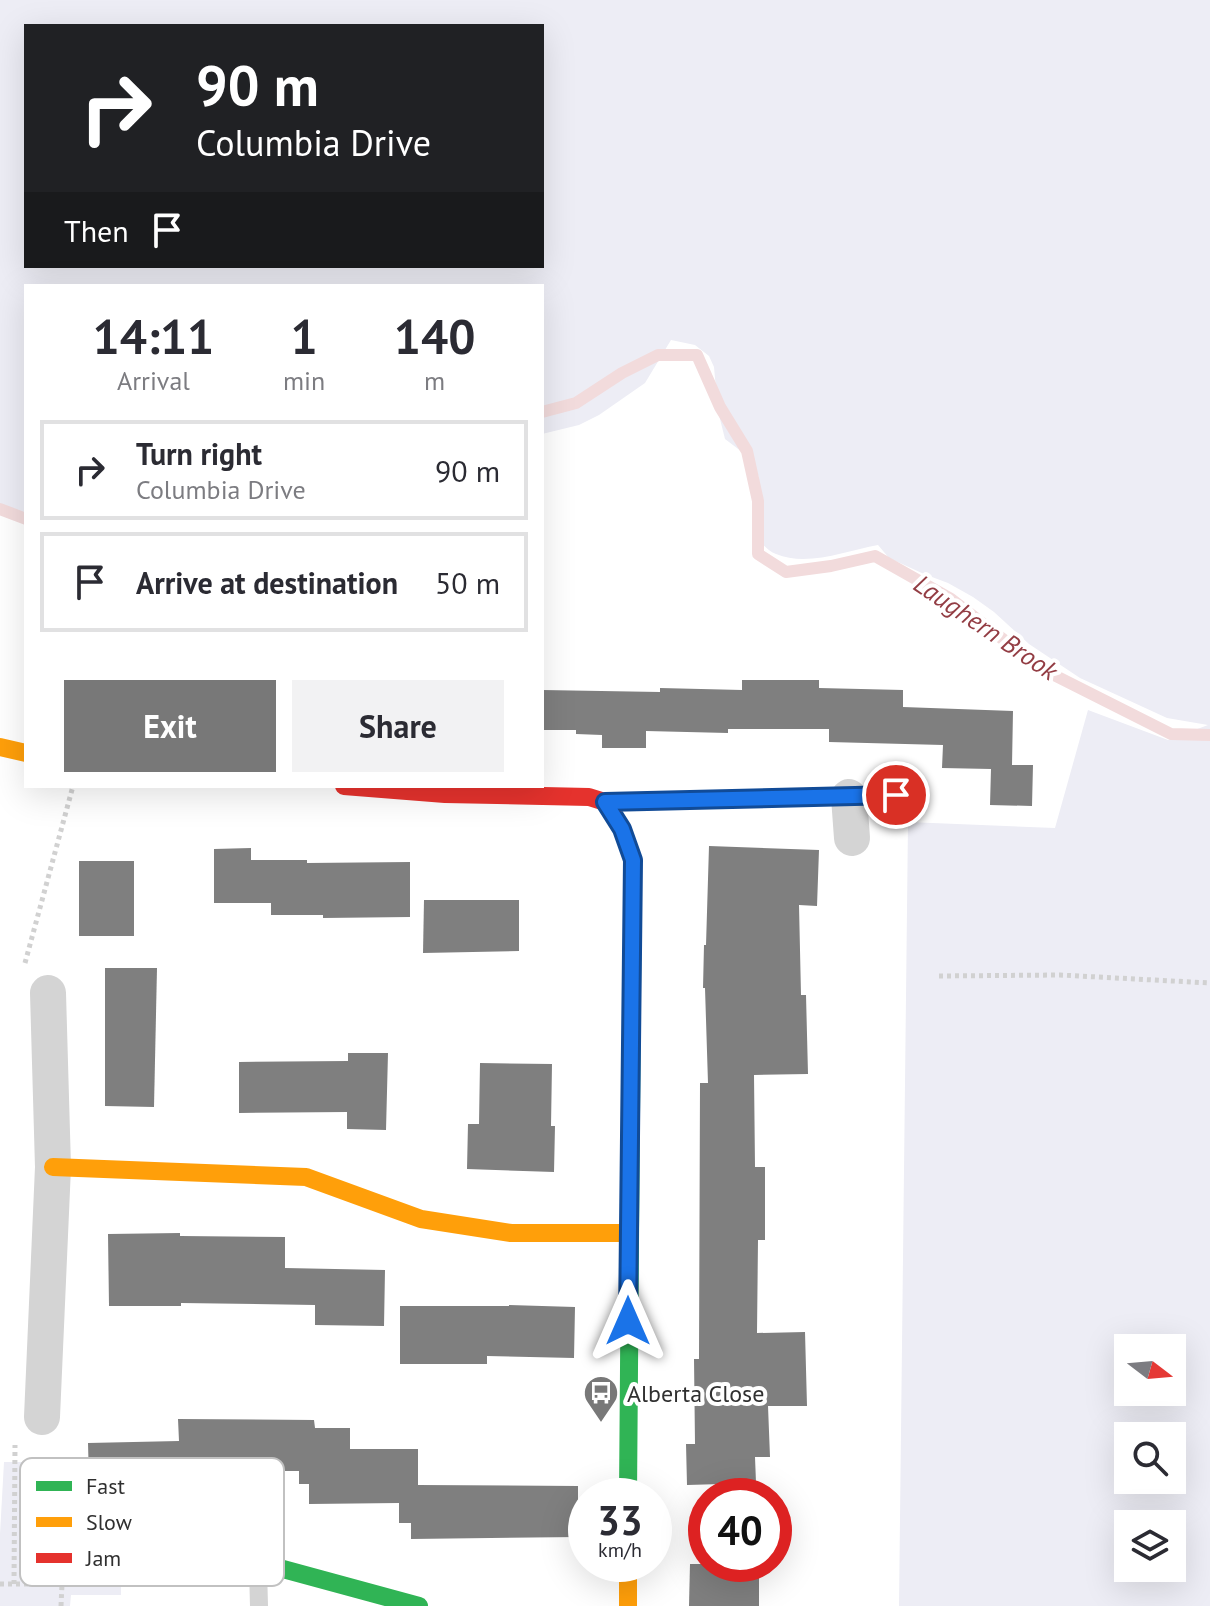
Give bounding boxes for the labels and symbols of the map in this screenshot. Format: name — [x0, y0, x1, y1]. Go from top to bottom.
water label: Laughern Brook — [908, 567, 1065, 688]
pin — [862, 761, 930, 829]
position arrow — [586, 1279, 670, 1363]
north arrow — [1114, 1334, 1186, 1406]
bus stop icon: Alberta Close — [582, 1374, 620, 1424]
place label: Alberta Close — [627, 1378, 764, 1409]
legend — [20, 1458, 284, 1586]
text: Fast — [86, 1472, 126, 1500]
speed limit sign: 40 — [688, 1478, 792, 1582]
text: Slow — [86, 1508, 132, 1536]
text: Jam — [85, 1544, 121, 1572]

